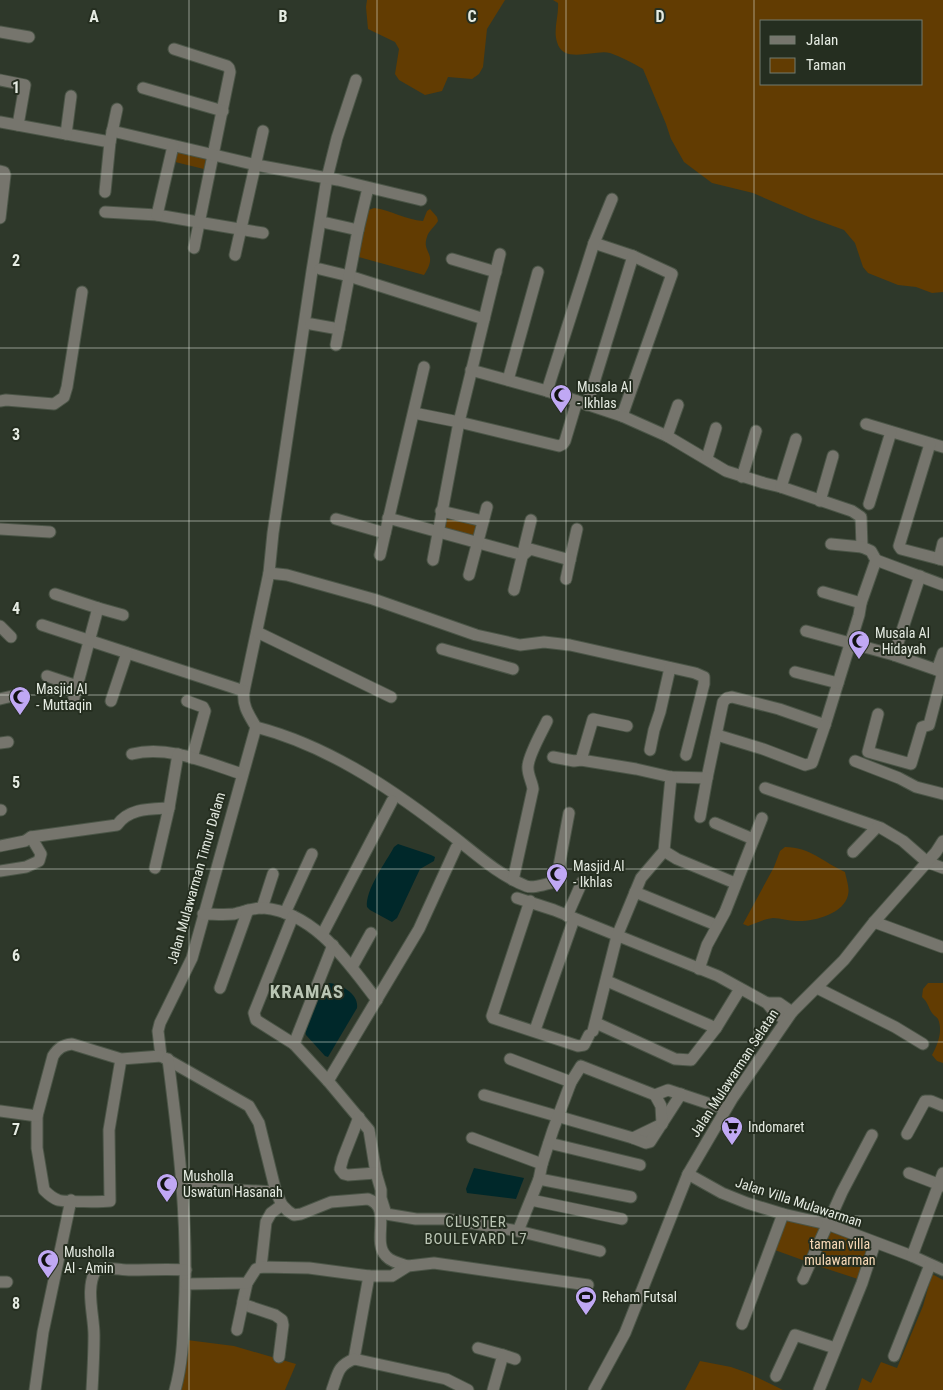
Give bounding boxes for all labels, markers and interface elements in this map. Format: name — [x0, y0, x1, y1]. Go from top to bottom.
text: A — [89, 7, 99, 26]
text: B — [279, 7, 288, 26]
text: C — [467, 7, 477, 26]
text: D — [655, 7, 665, 26]
legend — [760, 20, 923, 85]
text: Jalan — [806, 31, 838, 49]
text: Taman — [806, 56, 846, 74]
text: 1 — [12, 78, 20, 97]
text: 2 — [12, 251, 20, 270]
place label: Musala Al - Ikhlas — [577, 379, 632, 411]
mosque icon: Musala Al - Ikhlas — [549, 383, 573, 414]
text: 3 — [12, 425, 20, 444]
text: 4 — [12, 599, 20, 618]
place label: Musala Al - Hidayah — [875, 625, 930, 657]
mosque icon: Musala Al - Hidayah — [847, 629, 871, 660]
place label: Masjid Al - Muttaqin — [36, 681, 92, 713]
mosque icon: Masjid Al - Muttaqin — [8, 685, 32, 716]
text: 5 — [12, 773, 20, 792]
street label: Jalan Mulawarman Timur Dalam — [164, 790, 228, 966]
place label: Masjid Al - Ikhlas — [573, 858, 624, 890]
mosque icon: Masjid Al - Ikhlas — [545, 862, 569, 893]
text: 6 — [12, 946, 20, 965]
district label: KRAMAS — [270, 980, 344, 1003]
street label: Jalan Mulawarman Selatan — [687, 1006, 781, 1140]
supermarket icon: Indomaret — [720, 1115, 744, 1146]
place label: Indomaret — [748, 1119, 804, 1135]
text: 7 — [12, 1120, 20, 1139]
place label: Musholla Uswatun Hasanah — [183, 1168, 283, 1200]
mosque icon: Musholla Uswatun Hasanah — [155, 1172, 179, 1203]
street label: Jalan Villa Mulawarman — [734, 1174, 864, 1230]
district label: CLUSTER BOULEVARD L7 — [424, 1213, 528, 1248]
park label: taman villa mulawarman — [804, 1236, 876, 1268]
place label: Musholla Al - Amin — [64, 1244, 115, 1276]
mosque icon: Musholla Al - Amin — [36, 1248, 60, 1279]
sports icon: Reham Futsal — [574, 1285, 598, 1316]
place label: Reham Futsal — [602, 1289, 677, 1305]
text: 8 — [12, 1294, 20, 1313]

